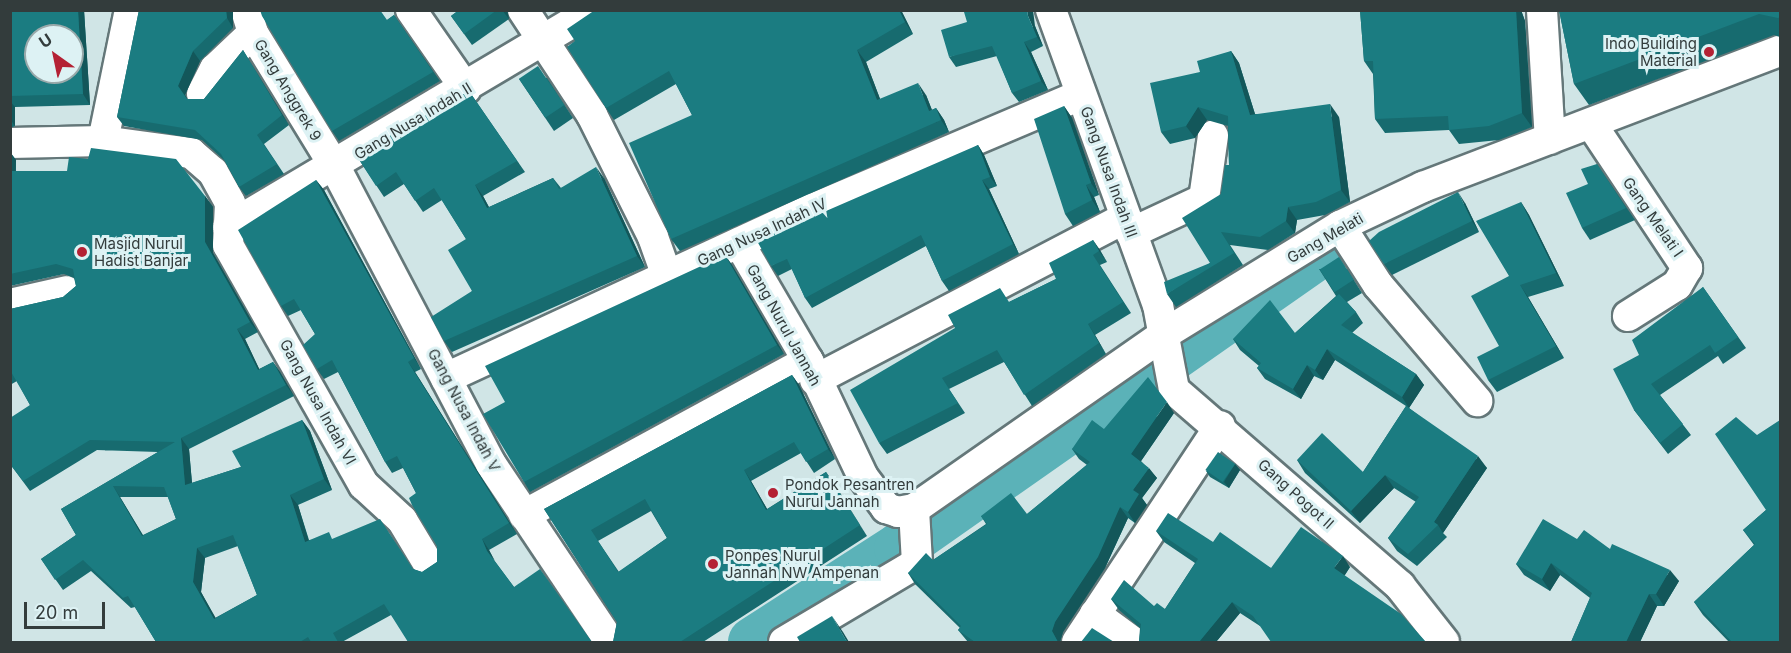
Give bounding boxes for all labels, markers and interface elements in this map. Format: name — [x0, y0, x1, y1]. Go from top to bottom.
north arrow — [24, 24, 84, 84]
text: U — [35, 29, 56, 52]
place label: Indo Building Material — [1605, 34, 1697, 69]
street label: Gang Anggrek 9 — [251, 36, 325, 144]
marker: Indo Building Material — [1702, 45, 1716, 59]
street label: Gang Nusa Indah II — [351, 79, 475, 163]
street label: Gang Nusa Indah III — [1077, 104, 1141, 240]
street label: Gang Melati I — [1619, 174, 1687, 260]
street label: Gang Nusa Indah IV — [694, 194, 830, 270]
street label: Gang Melati — [1284, 209, 1366, 267]
place label: Masjid Nurul Hadist Banjar — [94, 234, 188, 269]
marker: Masjid Nurul Hadist Banjar — [75, 245, 89, 259]
street label: Gang Nurul Jannah — [743, 261, 825, 389]
street label: Gang Nusa Indah VI — [276, 336, 360, 468]
street label: Gang Nusa Indah V — [424, 345, 504, 475]
street label: Gang Pogot II — [1254, 455, 1338, 533]
place label: Pondok Pesantren Nurul Jannah — [785, 475, 914, 510]
marker: Pondok Pesantren Nurul Jannah — [766, 486, 780, 500]
place label: Ponpes Nurul Jannah NW Ampenan — [725, 546, 879, 581]
marker: Ponpes Nurul Jannah NW Ampenan — [706, 557, 720, 571]
scale bar — [27, 590, 108, 628]
text: 20 m — [35, 602, 78, 623]

